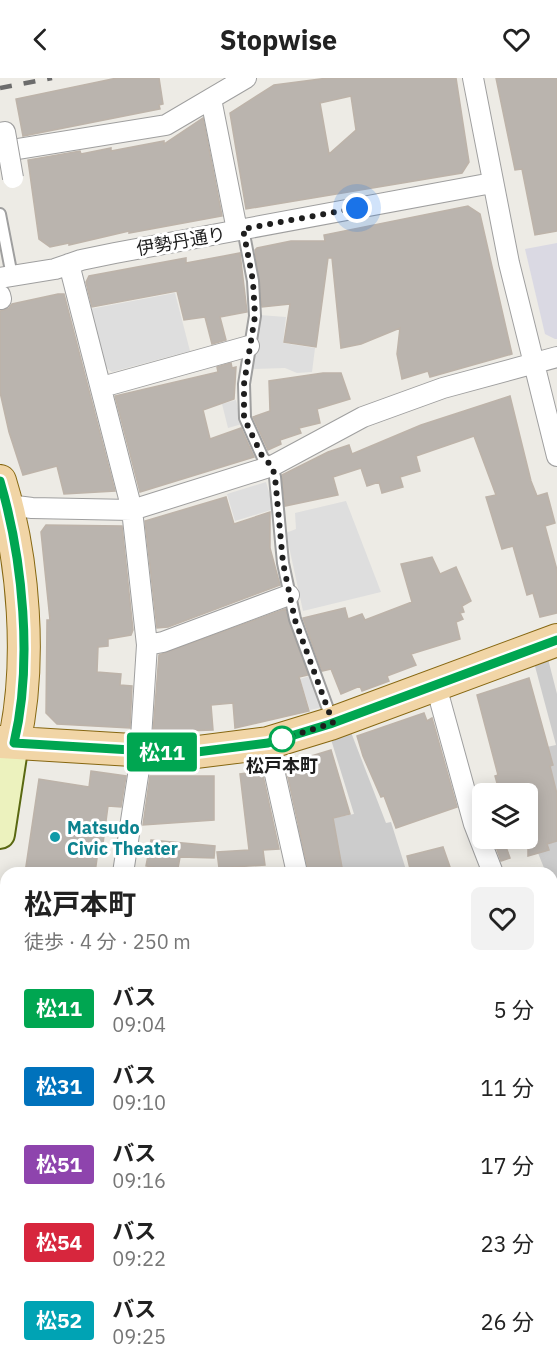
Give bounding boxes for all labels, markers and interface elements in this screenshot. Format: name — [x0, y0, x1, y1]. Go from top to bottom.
text: Stopwise — [220, 22, 337, 57]
icon: back — [24, 23, 57, 56]
icon: heart — [500, 23, 533, 56]
your location — [342, 193, 372, 223]
street label: 伊勢丹通り — [135, 222, 227, 260]
marker: 松戸本町 — [269, 726, 295, 752]
line badge: 松11 — [128, 732, 196, 772]
text: 松11 — [139, 738, 185, 766]
place label: 松戸本町 — [246, 754, 318, 777]
map controls — [472, 783, 538, 849]
button: layers — [472, 783, 538, 849]
place label: Matsudo Civic Theater — [67, 816, 178, 860]
marker: Matsudo Civic Theater — [48, 830, 62, 844]
text: 松戸本町 — [24, 885, 136, 922]
button: heart — [471, 887, 534, 950]
text: 徒歩 · 4 分 · 250 m — [24, 928, 191, 955]
text: バス — [112, 982, 156, 1011]
text: 松11 — [36, 994, 82, 1022]
text: 5 分 — [494, 995, 534, 1024]
text: 09:04 — [112, 1011, 166, 1038]
text: バス — [112, 1060, 156, 1089]
text: 松31 — [36, 1072, 82, 1100]
text: 11 分 — [480, 1073, 534, 1102]
text: 09:10 — [112, 1089, 166, 1116]
text: バス — [112, 1138, 156, 1167]
text: 松51 — [36, 1150, 82, 1178]
text: 17 分 — [480, 1151, 534, 1180]
text: 09:16 — [112, 1167, 166, 1194]
text: バス — [112, 1216, 156, 1245]
text: 松54 — [36, 1228, 82, 1256]
text: 23 分 — [480, 1229, 534, 1258]
text: 09:22 — [112, 1245, 166, 1272]
text: バス — [112, 1294, 156, 1323]
text: 松52 — [36, 1306, 82, 1334]
text: 26 分 — [480, 1307, 534, 1336]
text: 09:25 — [112, 1323, 166, 1350]

